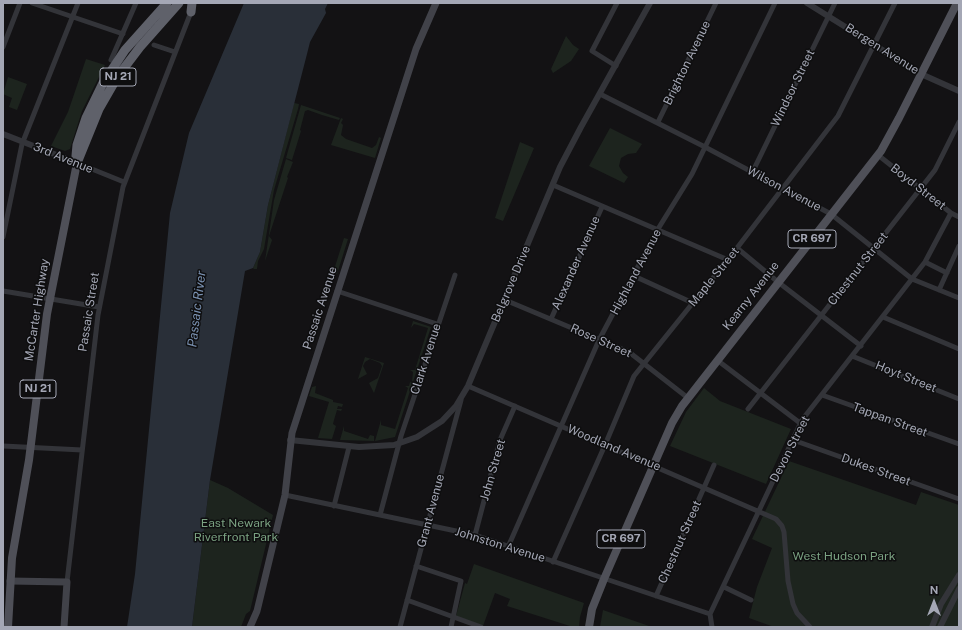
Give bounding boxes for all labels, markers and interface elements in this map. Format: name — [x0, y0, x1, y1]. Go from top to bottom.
street label: Brighton Avenue — [660, 18, 714, 108]
street label: Bergen Avenue — [842, 21, 922, 77]
street label: Windsor Street — [768, 47, 818, 129]
road number: NJ 21 — [100, 68, 136, 86]
street label: 3rd Avenue — [31, 139, 95, 177]
street label: Boyd Street — [887, 161, 949, 213]
street label: Wilson Avenue — [744, 163, 824, 215]
street label: Alexander Avenue — [549, 214, 603, 312]
street label: Highland Avenue — [607, 227, 665, 317]
street label: Chestnut Street — [825, 229, 891, 309]
road number: CR 697 — [788, 230, 836, 248]
street label: Belgrove Drive — [488, 244, 534, 324]
street label: Maple Street — [686, 244, 742, 310]
street label: McCarter Highway — [22, 258, 52, 362]
street label: Kearny Avenue — [720, 259, 782, 333]
street label: Passaic Avenue — [300, 265, 340, 351]
water label: Passaic River — [185, 270, 209, 348]
street label: Passaic Street — [76, 271, 102, 353]
street label: Rose Street — [568, 321, 634, 361]
street label: Clark Avenue — [408, 322, 444, 396]
street label: Hoyt Street — [873, 358, 939, 396]
road number: NJ 21 — [20, 380, 56, 398]
street label: Tappan Street — [851, 400, 929, 440]
street label: Devon Street — [767, 413, 813, 485]
street label: Woodland Avenue — [565, 422, 663, 474]
street label: John Street — [477, 438, 509, 502]
street label: Dukes Street — [839, 451, 913, 489]
street label: Grant Avenue — [414, 473, 448, 549]
street label: Chestnut Street — [655, 498, 705, 586]
park label: East Newark Riverfront Park — [194, 516, 278, 544]
street label: Johnston Avenue — [453, 524, 547, 566]
road number: CR 697 — [597, 530, 645, 548]
park label: West Hudson Park — [793, 549, 895, 563]
north arrow — [914, 582, 954, 622]
text: N — [930, 584, 938, 596]

